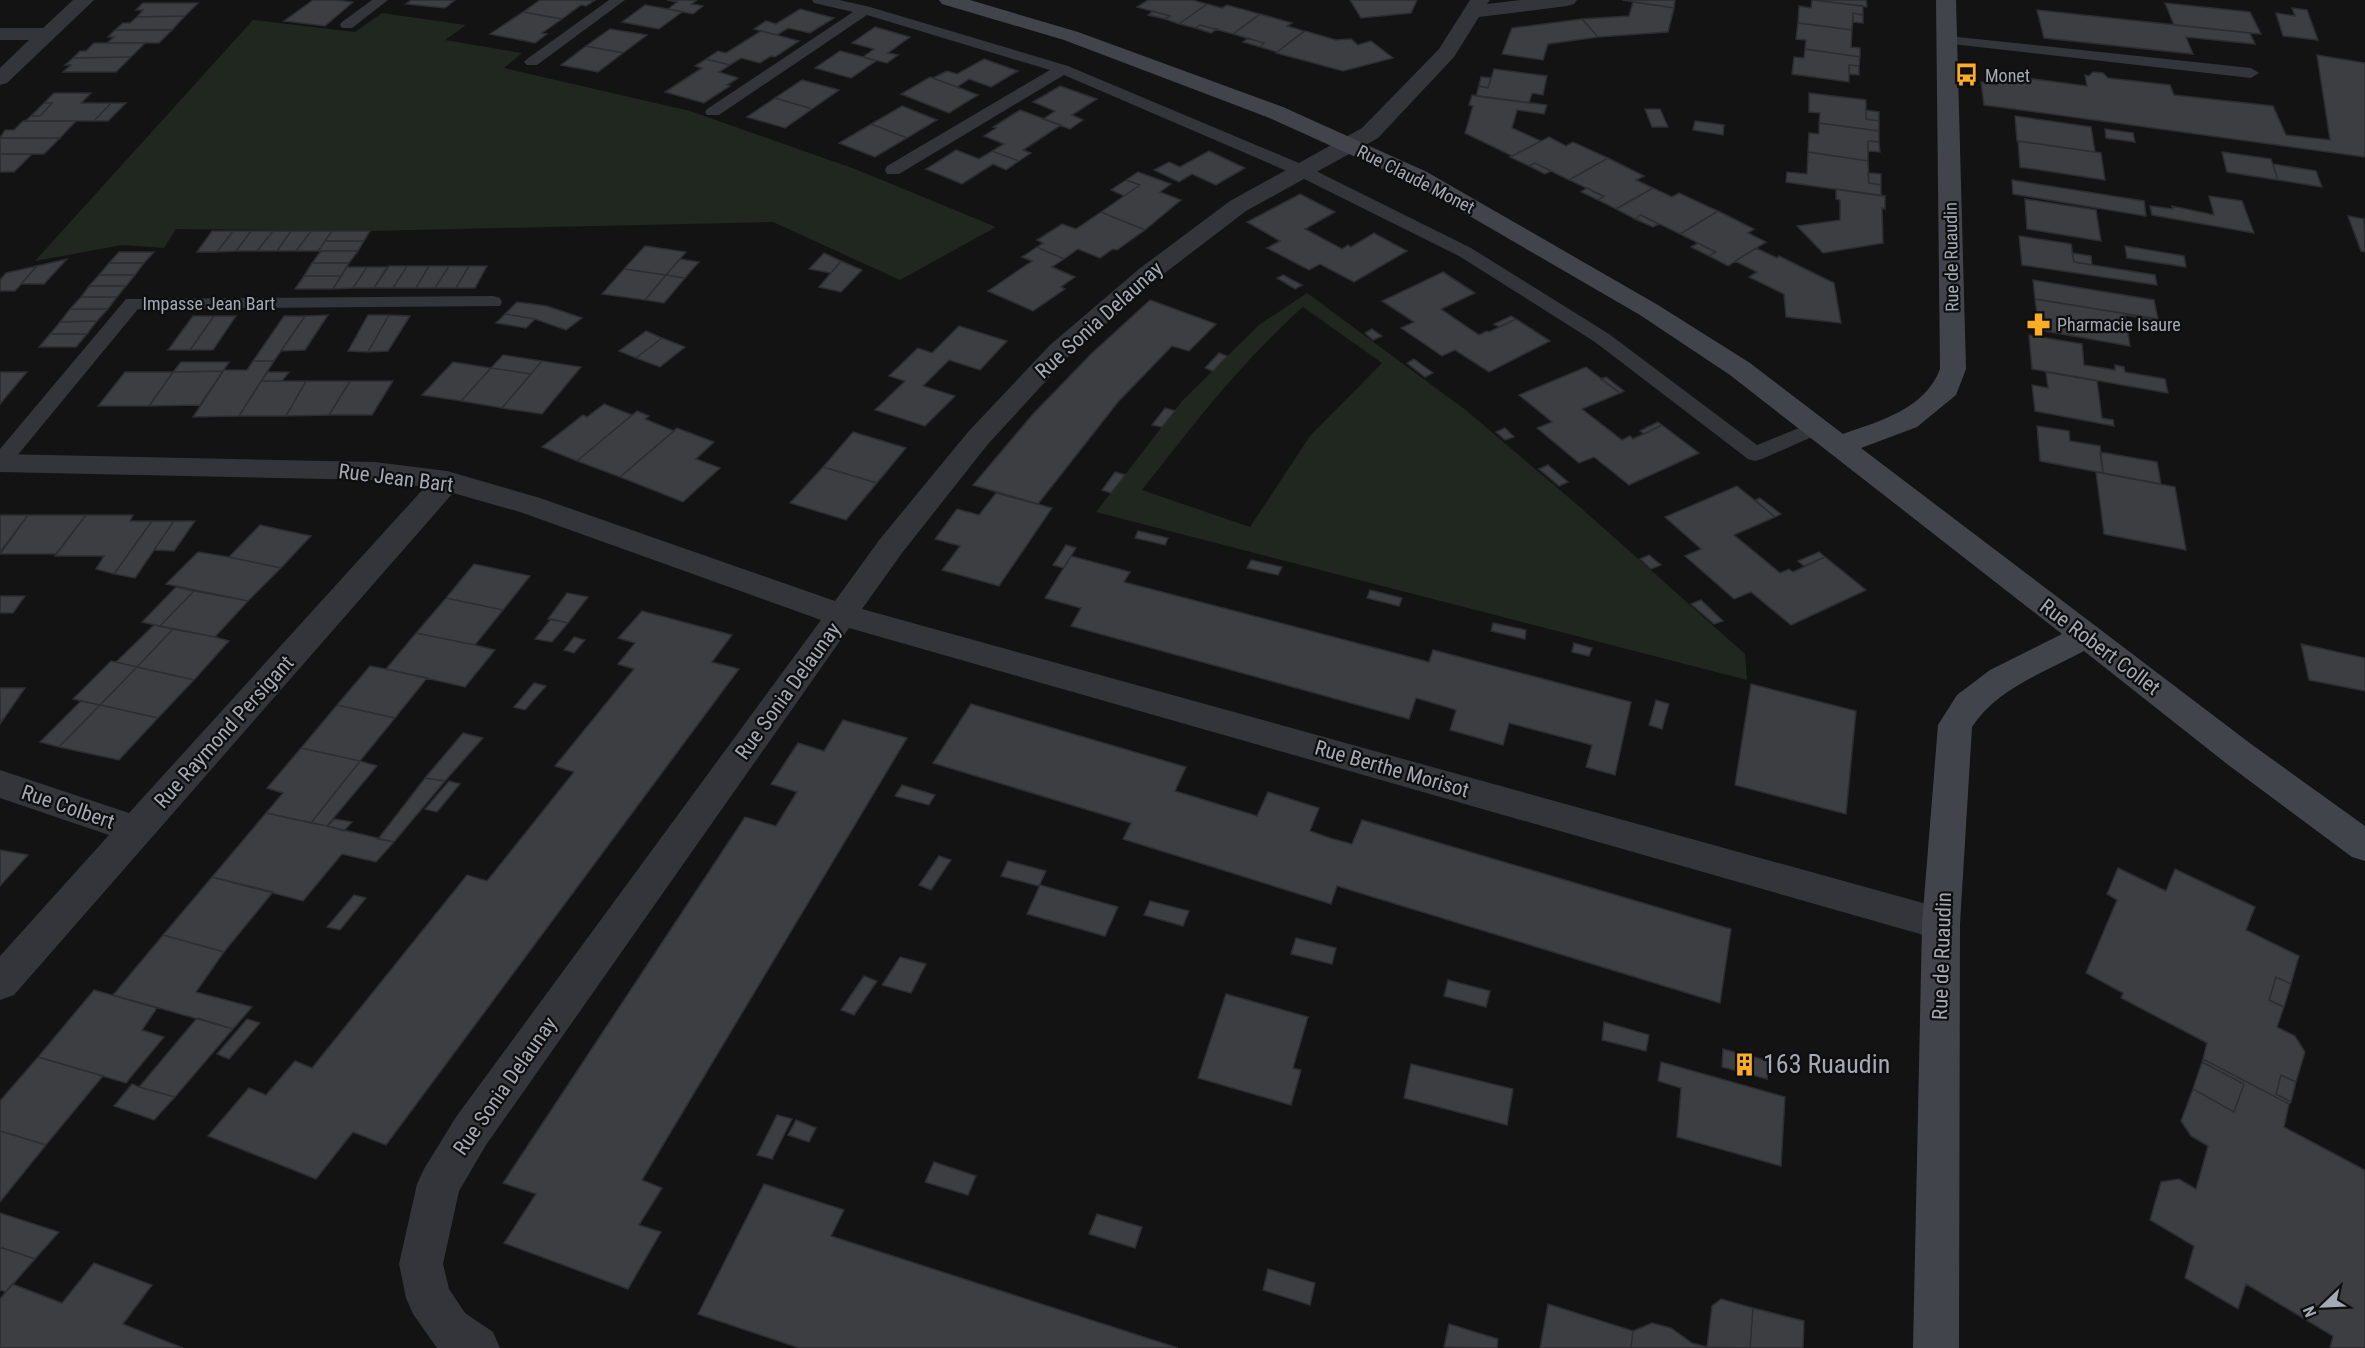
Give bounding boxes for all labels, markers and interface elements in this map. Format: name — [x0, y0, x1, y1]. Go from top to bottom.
bus stop icon: Monet — [1954, 62, 1980, 88]
place label: Monet — [1985, 65, 2030, 86]
street label: Rue Claude Monet — [1354, 140, 1478, 218]
street label: Rue de Ruaudin — [1940, 202, 1962, 312]
street label: Rue Sonia Delaunay — [1030, 256, 1168, 383]
street label: Impasse Jean Bart — [143, 293, 275, 314]
pharmacy icon: Pharmacie Isaure — [2026, 311, 2052, 337]
place label: Pharmacie Isaure — [2057, 314, 2181, 335]
street label: Rue Jean Bart — [337, 459, 455, 497]
street label: Rue Robert Collet — [2035, 594, 2165, 700]
street label: Rue Sonia Delaunay — [730, 618, 846, 764]
street label: Rue Raymond Persigant — [149, 651, 299, 813]
street label: Rue Berthe Morisot — [1312, 736, 1472, 802]
street label: Rue Colbert — [18, 780, 118, 834]
street label: Rue de Ruaudin — [1928, 892, 1956, 1020]
street label: Rue Sonia Delaunay — [448, 1012, 562, 1160]
place label: 163 Ruaudin — [1763, 1049, 1890, 1079]
building icon: 163 Ruaudin — [1732, 1051, 1758, 1077]
north arrow — [2293, 1276, 2353, 1336]
text: N — [2299, 1303, 2320, 1320]

